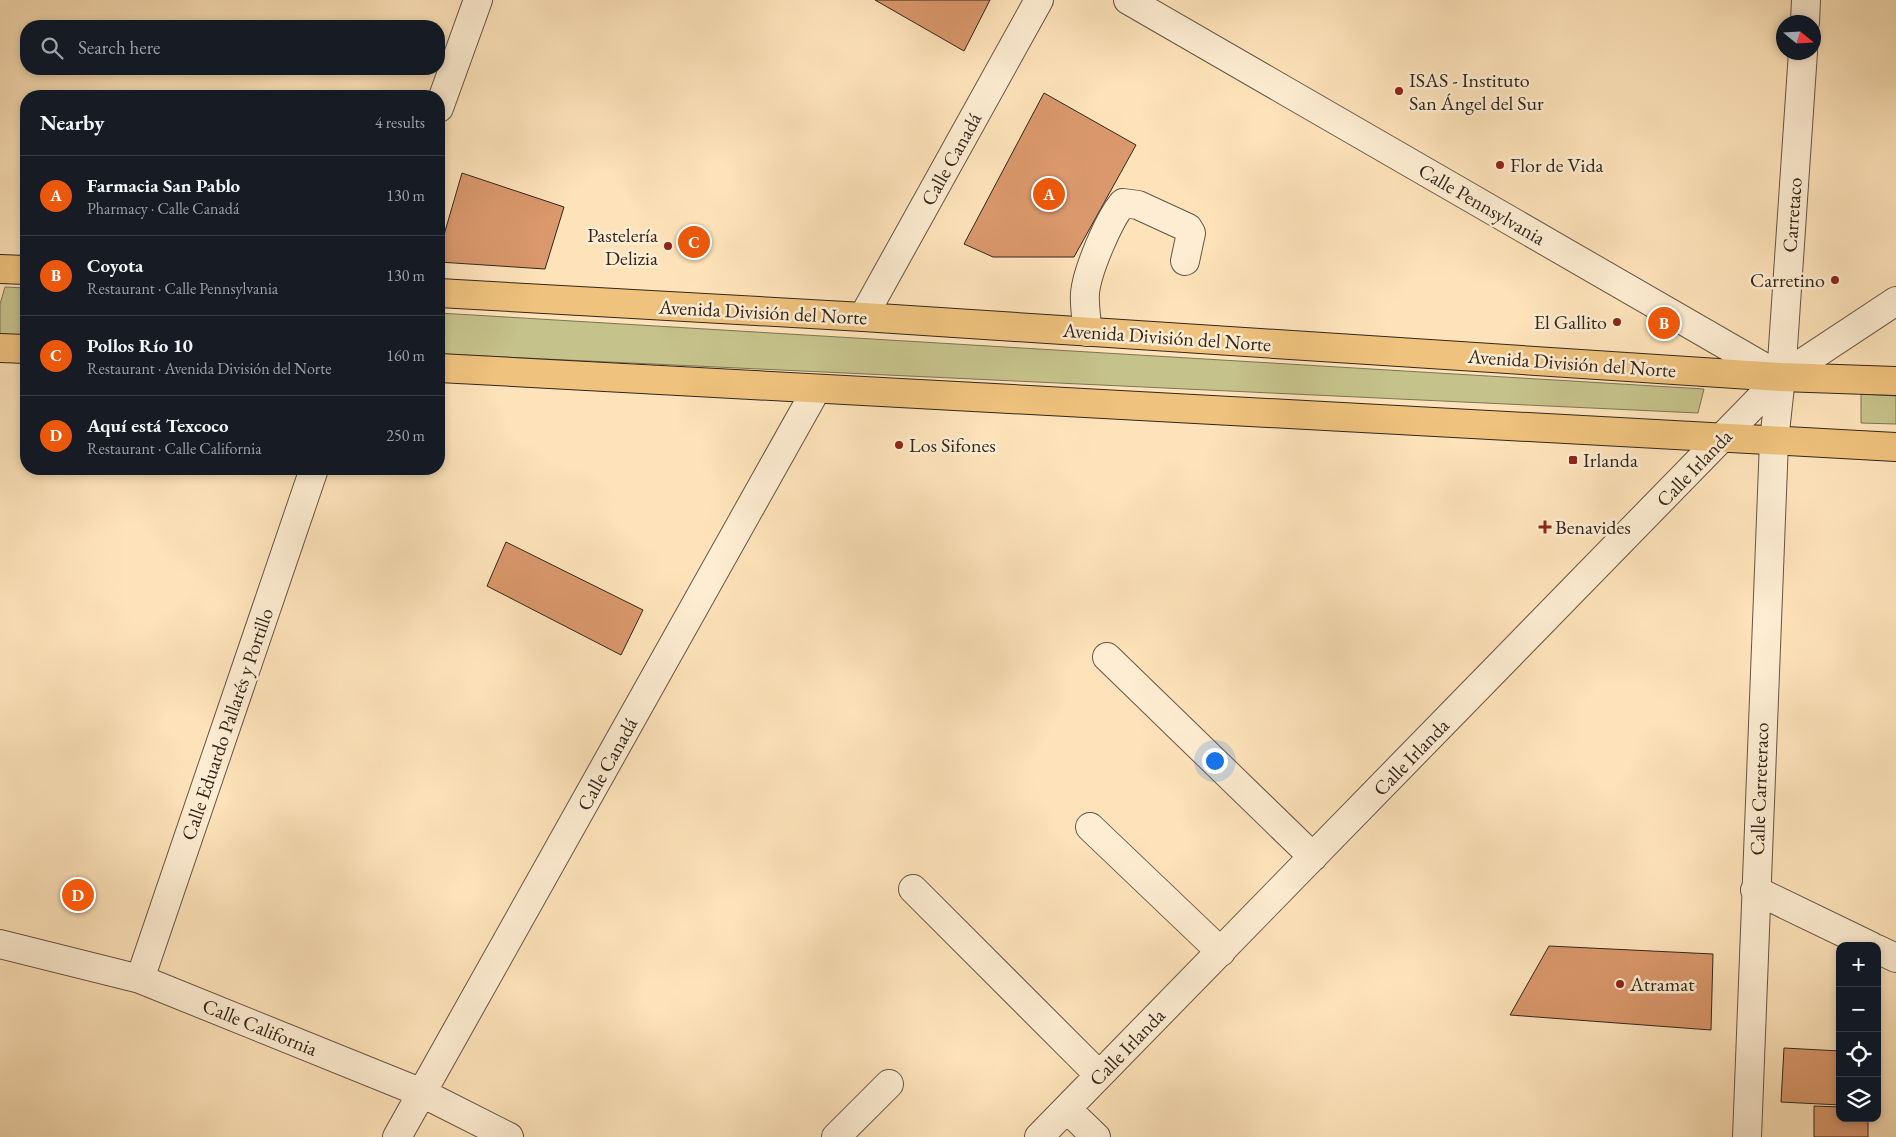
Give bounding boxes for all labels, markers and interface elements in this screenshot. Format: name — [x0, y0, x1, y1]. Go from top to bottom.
north arrow — [1776, 15, 1821, 60]
search box — [20, 20, 445, 75]
icon: search — [38, 34, 66, 62]
text: Search here — [78, 35, 160, 60]
place label: ISAS - Instituto San Ángel del Sur — [1409, 67, 1544, 116]
marker: ISAS - Instituto San Ángel del Sur — [1393, 85, 1405, 97]
street label: Calle Canadá — [915, 108, 987, 210]
text: Nearby — [40, 109, 104, 136]
text: 4 results — [375, 112, 425, 133]
place label: Flor de Vida — [1510, 152, 1604, 178]
street label: Calle Pennsylvania — [1414, 157, 1550, 251]
marker: Flor de Vida — [1494, 159, 1506, 171]
text: Farmacia San Pablo — [87, 173, 240, 198]
pin: A — [1033, 175, 1065, 213]
street label: Carretaco — [1776, 176, 1808, 253]
text: A — [50, 185, 62, 206]
text: 130 m — [386, 185, 425, 206]
text: Pharmacy · Calle Canadá — [87, 198, 239, 219]
place label: Pastelería Delizia — [587, 222, 658, 271]
pin: C — [678, 223, 710, 261]
marker: Pastelería Delizia — [662, 240, 674, 252]
text: Coyota — [87, 253, 143, 278]
text: B — [51, 265, 61, 286]
text: 130 m — [386, 265, 425, 286]
place label: Carretino — [1750, 267, 1825, 293]
marker: Carretino — [1829, 274, 1841, 286]
text: Restaurant · Calle Pennsylvania — [87, 278, 278, 299]
street label: Avenida División del Norte — [657, 294, 868, 330]
pin: B — [1648, 304, 1680, 342]
place label: El Gallito — [1534, 309, 1607, 335]
marker: El Gallito — [1611, 316, 1623, 328]
street label: Avenida División del Norte — [1061, 317, 1272, 357]
text: Pollos Río 10 — [87, 333, 193, 358]
street label: Avenida División del Norte — [1466, 343, 1677, 383]
text: C — [50, 345, 62, 366]
text: 160 m — [386, 345, 425, 366]
text: Restaurant · Avenida División del Norte — [87, 358, 331, 379]
text: Aquí está Texcoco — [87, 413, 229, 438]
street label: Calle Irlanda — [1650, 424, 1738, 512]
text: D — [50, 425, 62, 446]
text: 250 m — [386, 425, 425, 446]
place label: Los Sifones — [909, 432, 996, 458]
text: Restaurant · Calle California — [87, 438, 262, 459]
marker: Los Sifones — [893, 439, 905, 451]
place label: Irlanda — [1583, 447, 1638, 473]
marker: Irlanda — [1567, 454, 1579, 466]
place label: Benavides — [1555, 514, 1631, 540]
marker: Benavides — [1539, 521, 1551, 533]
street label: Calle Eduardo Pallarés y Portillo — [175, 604, 279, 844]
street label: Calle Canadá — [571, 713, 643, 815]
street label: Calle Irlanda — [1367, 713, 1455, 801]
street label: Calle Carreteraco — [1744, 722, 1774, 856]
your location — [1202, 748, 1228, 774]
pin: D — [62, 876, 94, 914]
map controls — [1836, 942, 1881, 1122]
button: + — [1836, 942, 1881, 987]
place label: Atramat — [1629, 971, 1695, 997]
marker: Atramat — [1614, 978, 1626, 990]
button: − — [1836, 987, 1881, 1032]
street label: Calle California — [199, 992, 321, 1062]
street label: Calle Irlanda — [1083, 1003, 1171, 1091]
button: locate — [1836, 1032, 1881, 1077]
button: layers — [1836, 1077, 1881, 1122]

